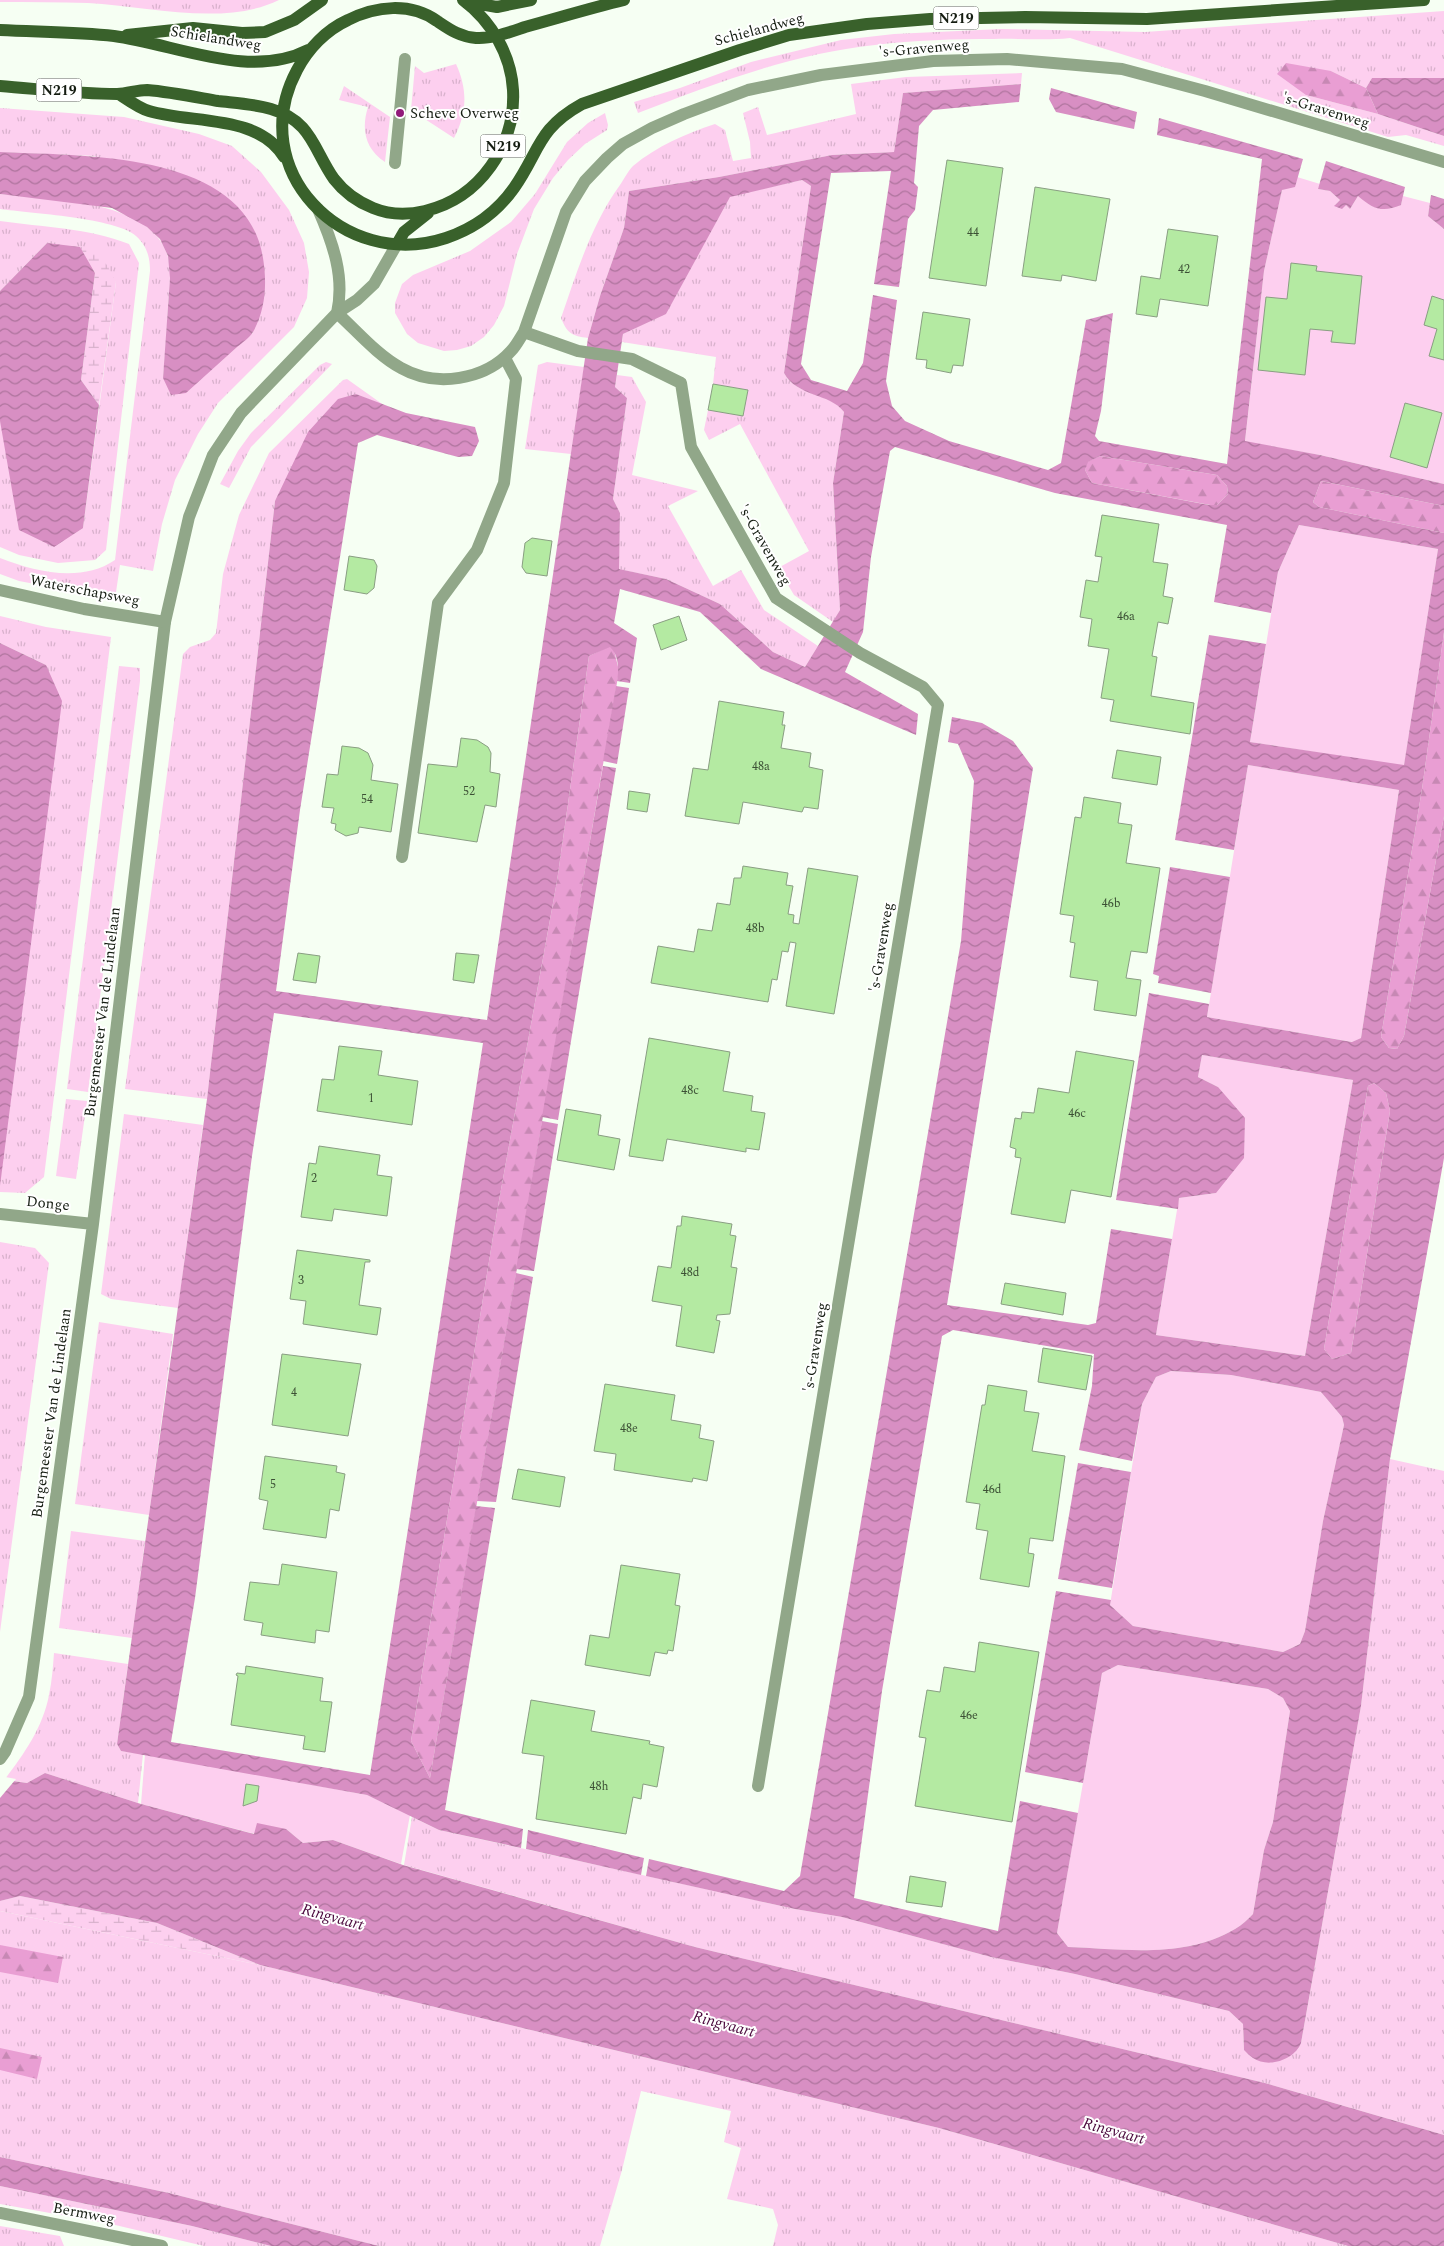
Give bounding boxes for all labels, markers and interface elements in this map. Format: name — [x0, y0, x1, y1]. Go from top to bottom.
street label: Schielandweg — [712, 7, 806, 52]
road number: N219 — [934, 7, 978, 30]
street label: Schielandweg — [169, 20, 263, 57]
street label: 's-Gravenweg — [878, 33, 970, 64]
road number: N219 — [36, 78, 82, 102]
street label: 's-Gravenweg — [1279, 86, 1373, 135]
place label: Scheve Overweg — [410, 102, 519, 125]
marker: Scheve Overweg — [394, 107, 406, 119]
road number: N219 — [480, 134, 526, 158]
house number: 44 — [967, 223, 979, 242]
house number: 42 — [1178, 260, 1190, 279]
street label: 's-Gravenweg — [732, 500, 797, 590]
street label: Waterschapsweg — [28, 569, 142, 612]
house number: 46a — [1117, 607, 1135, 626]
house number: 48a — [752, 757, 770, 776]
house number: 52 — [463, 782, 475, 801]
house number: 54 — [361, 790, 373, 809]
house number: 46b — [1102, 894, 1121, 913]
street label: 's-Gravenweg — [863, 901, 900, 994]
street label: Burgemeester Van de Lindelaan — [78, 905, 127, 1118]
house number: 48b — [746, 919, 765, 938]
house number: 48c — [681, 1081, 699, 1100]
house number: 1 — [368, 1089, 374, 1108]
house number: 46c — [1068, 1104, 1086, 1123]
house number: 2 — [311, 1169, 317, 1188]
street label: Donge — [25, 1190, 71, 1217]
house number: 48d — [681, 1263, 700, 1282]
house number: 3 — [298, 1271, 304, 1290]
street label: 's-Gravenweg — [797, 1301, 834, 1394]
street label: Burgemeester Van de Lindelaan — [25, 1306, 78, 1519]
house number: 4 — [291, 1383, 297, 1402]
house number: 48e — [620, 1419, 638, 1438]
house number: 5 — [270, 1475, 276, 1494]
house number: 46d — [983, 1480, 1002, 1499]
house number: 46e — [960, 1706, 978, 1725]
house number: 48h — [590, 1777, 609, 1796]
water label: Ringvaart — [299, 1897, 367, 1937]
water label: Ringvaart — [690, 2004, 758, 2044]
water label: Ringvaart — [1080, 2111, 1148, 2151]
street label: Bermweg — [51, 2196, 117, 2231]

